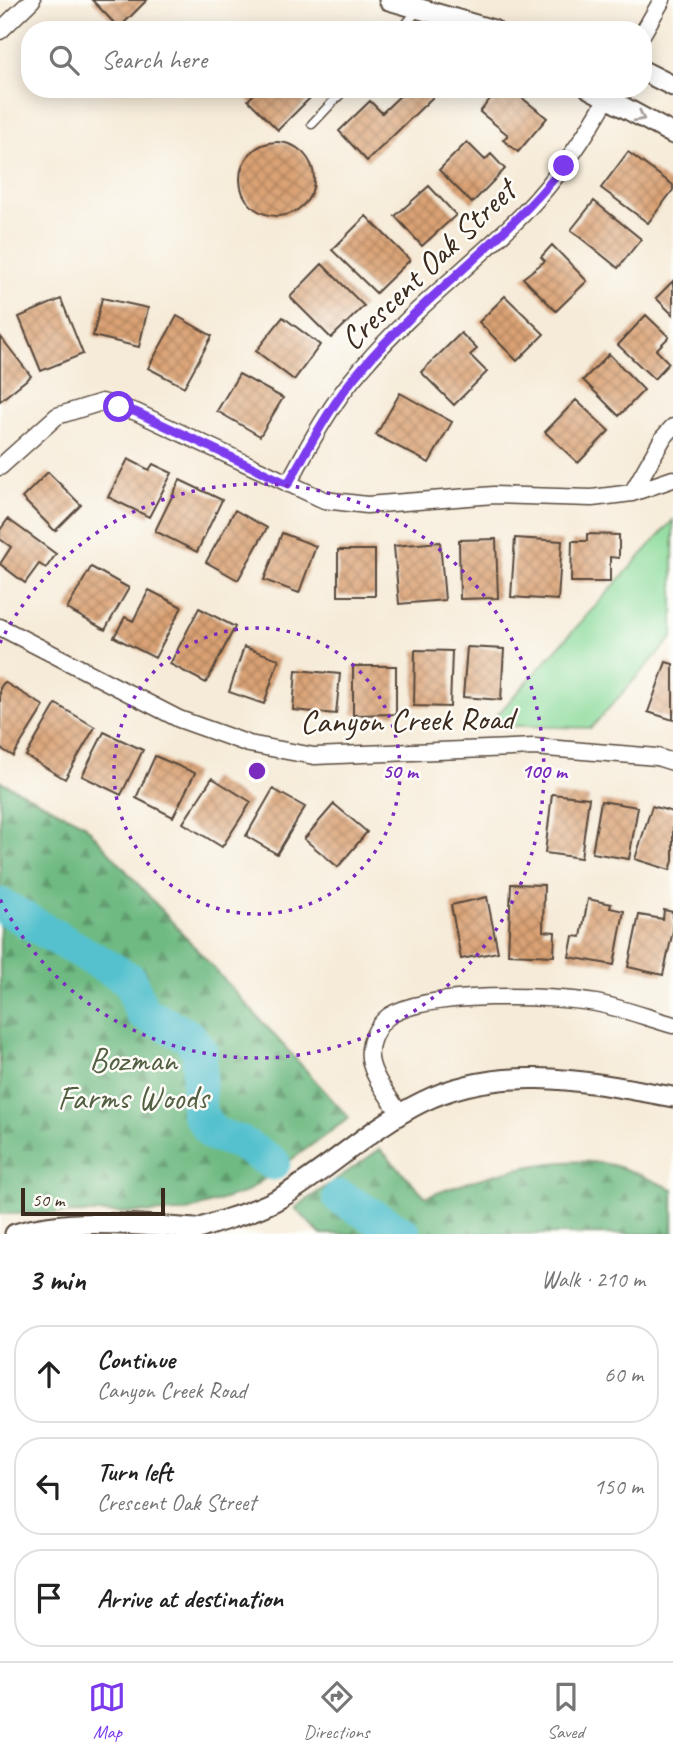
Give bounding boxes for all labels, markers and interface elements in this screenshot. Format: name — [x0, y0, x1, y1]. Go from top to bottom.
search box — [21, 21, 652, 98]
icon: search — [45, 41, 83, 79]
text: Search here — [101, 43, 207, 76]
one-way arrow — [632, 109, 645, 122]
route end — [548, 150, 579, 181]
street label: Crescent Oak Street — [331, 168, 527, 359]
route start — [103, 391, 134, 422]
street label: Canyon Creek Road — [300, 697, 519, 743]
text: 50 m — [382, 758, 420, 784]
text: 100 m — [521, 758, 569, 784]
centre of rings — [245, 759, 269, 783]
park label: Bozman Farms Woods — [57, 1039, 211, 1119]
scale bar — [21, 1185, 164, 1217]
text: 50 m — [32, 1188, 64, 1212]
text: 3 min — [28, 1261, 85, 1299]
text: Walk · 210 m — [541, 1265, 645, 1294]
text: Continue — [97, 1343, 175, 1376]
icon: ahead — [30, 1355, 68, 1393]
text: 60 m — [604, 1360, 643, 1389]
text: Canyon Creek Road — [97, 1376, 246, 1405]
text: Turn left — [97, 1455, 172, 1488]
icon: left — [30, 1467, 68, 1505]
text: 150 m — [594, 1472, 643, 1501]
text: Crescent Oak Street — [97, 1488, 256, 1517]
icon: arrive — [30, 1579, 68, 1617]
text: Arrive at destination — [97, 1582, 283, 1615]
tab: Map — [88, 1678, 126, 1744]
tab: Directions — [303, 1678, 370, 1744]
tab: Saved — [547, 1678, 585, 1744]

